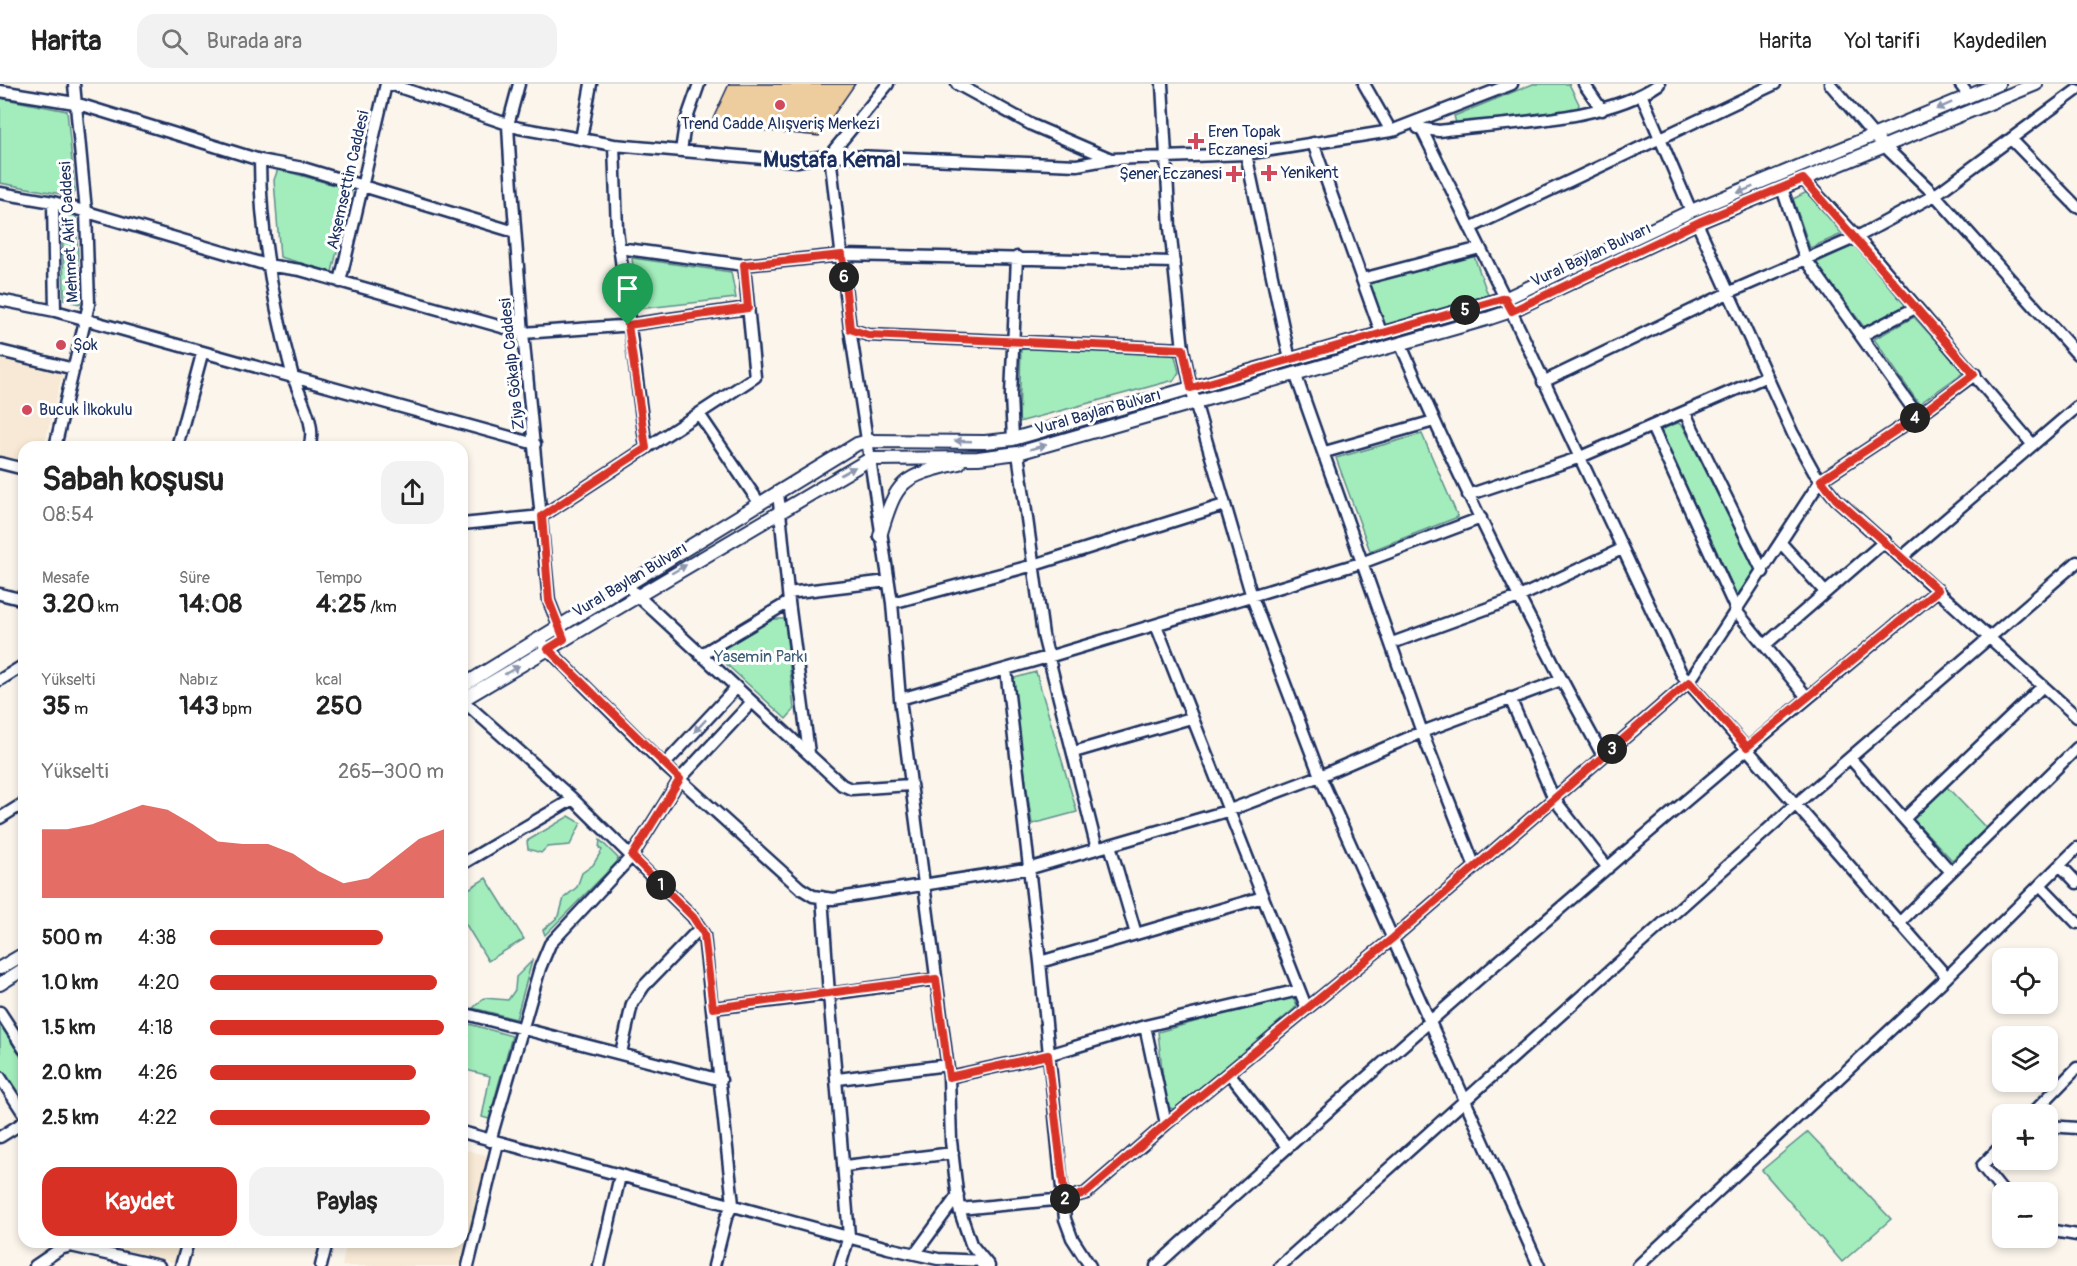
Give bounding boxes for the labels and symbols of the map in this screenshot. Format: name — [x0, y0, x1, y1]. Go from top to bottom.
marker: Trend Cadde Alışveriş Merkezi — [773, 98, 787, 112]
one-way arrow — [1936, 102, 1953, 111]
street label: Akşemsettin Caddesi — [322, 108, 374, 251]
place label: Trend Cadde Alışveriş Merkezi — [681, 114, 880, 134]
place label: Eren Topak Eczanesi — [1208, 122, 1281, 160]
marker: Eren Topak Eczanesi — [1189, 134, 1203, 148]
district label: Mustafa Kemal — [763, 146, 901, 174]
street label: Mehmet Akif Caddesi — [55, 161, 83, 303]
place label: Yenikent — [1280, 163, 1339, 183]
place label: Şener Eczanesi — [1119, 164, 1222, 184]
marker: Yenikent — [1262, 166, 1276, 180]
marker: Şener Eczanesi — [1227, 167, 1241, 181]
one-way arrow — [1736, 186, 1754, 195]
street label: Vural Baylan Bulvarı — [1528, 218, 1654, 292]
pin: 6 — [829, 262, 859, 292]
pin — [602, 263, 653, 325]
pin: 5 — [1450, 295, 1480, 325]
street label: Ziya Gökalp Caddesi — [495, 297, 529, 431]
place label: Şok — [73, 335, 98, 355]
marker: Şok — [54, 338, 68, 352]
street label: Vural Baylan Bulvarı — [1033, 384, 1163, 440]
place label: Bucuk İlkokulu — [39, 400, 133, 420]
marker: Bucuk İlkokulu — [20, 403, 34, 417]
pin: 4 — [1900, 403, 1930, 433]
one-way arrow — [954, 437, 973, 446]
one-way arrow — [1029, 442, 1047, 451]
one-way arrow — [839, 466, 856, 476]
street label: Vural Baylan Bulvarı — [569, 538, 691, 622]
one-way arrow — [671, 564, 687, 575]
park label: Yasemin Parkı — [713, 647, 808, 667]
one-way arrow — [504, 665, 521, 675]
one-way arrow — [693, 719, 707, 734]
pin: 3 — [1597, 734, 1627, 764]
pin: 1 — [646, 870, 676, 900]
pin: 2 — [1050, 1184, 1080, 1214]

